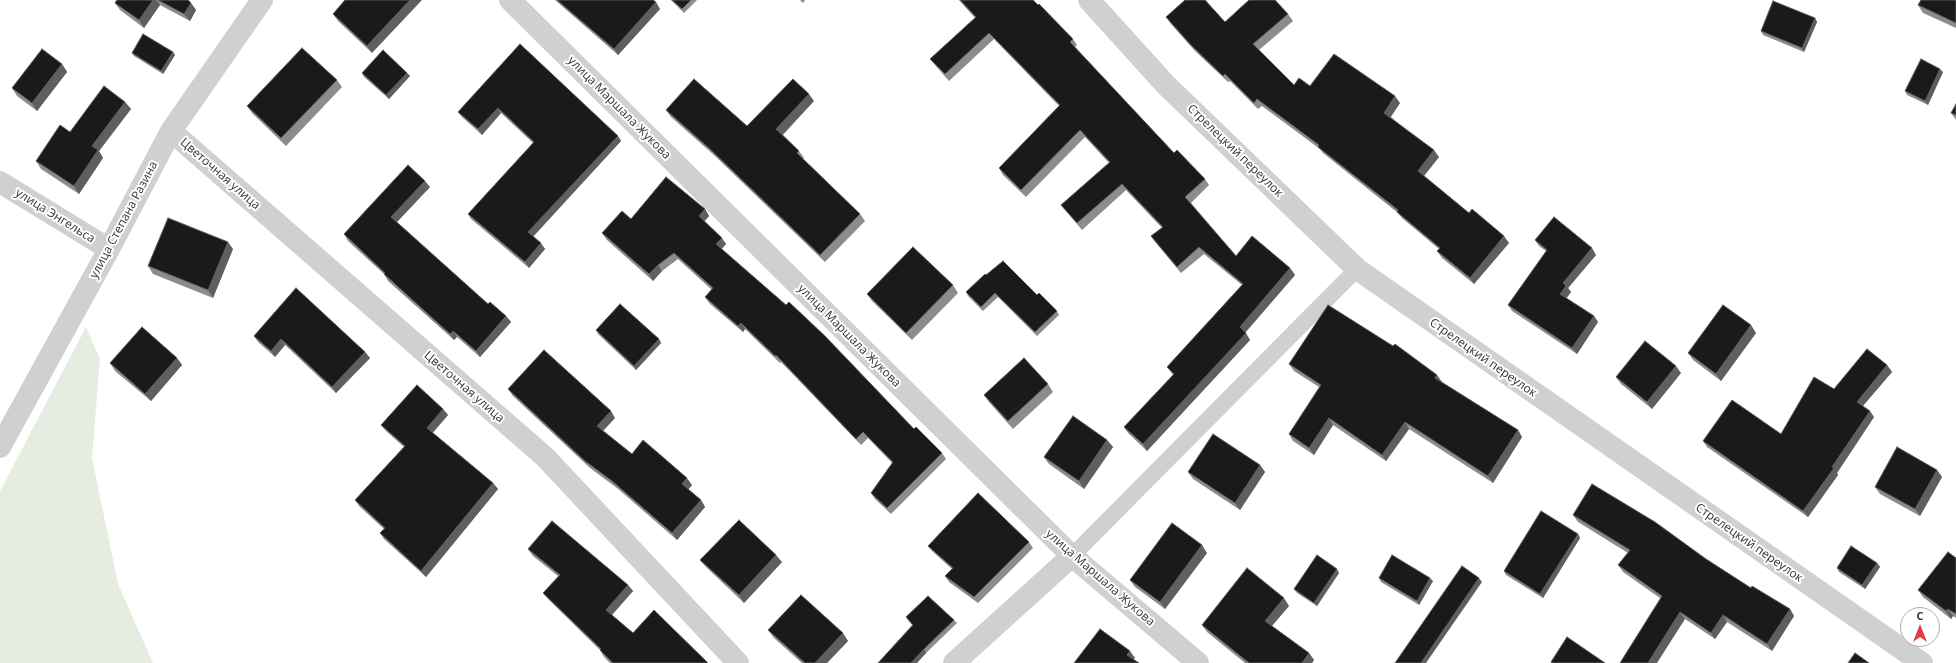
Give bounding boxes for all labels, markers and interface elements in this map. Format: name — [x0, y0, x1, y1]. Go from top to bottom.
street label: улица Маршала Жукова — [565, 54, 673, 162]
street label: Стрелецкий переулок — [1184, 102, 1286, 200]
street label: Цветочная улица — [177, 135, 263, 213]
street label: улица Степана Разина — [87, 159, 161, 281]
street label: улица Энгельса — [12, 186, 98, 246]
street label: улица Маршала Жукова — [795, 282, 903, 390]
street label: Стрелецкий переулок — [1427, 316, 1539, 400]
street label: Цветочная улица — [421, 348, 507, 426]
street label: Стрелецкий переулок — [1693, 501, 1805, 585]
street label: улица Маршала Жукова — [1043, 527, 1157, 629]
north arrow — [1900, 607, 1940, 647]
text: С — [1916, 608, 1924, 623]

